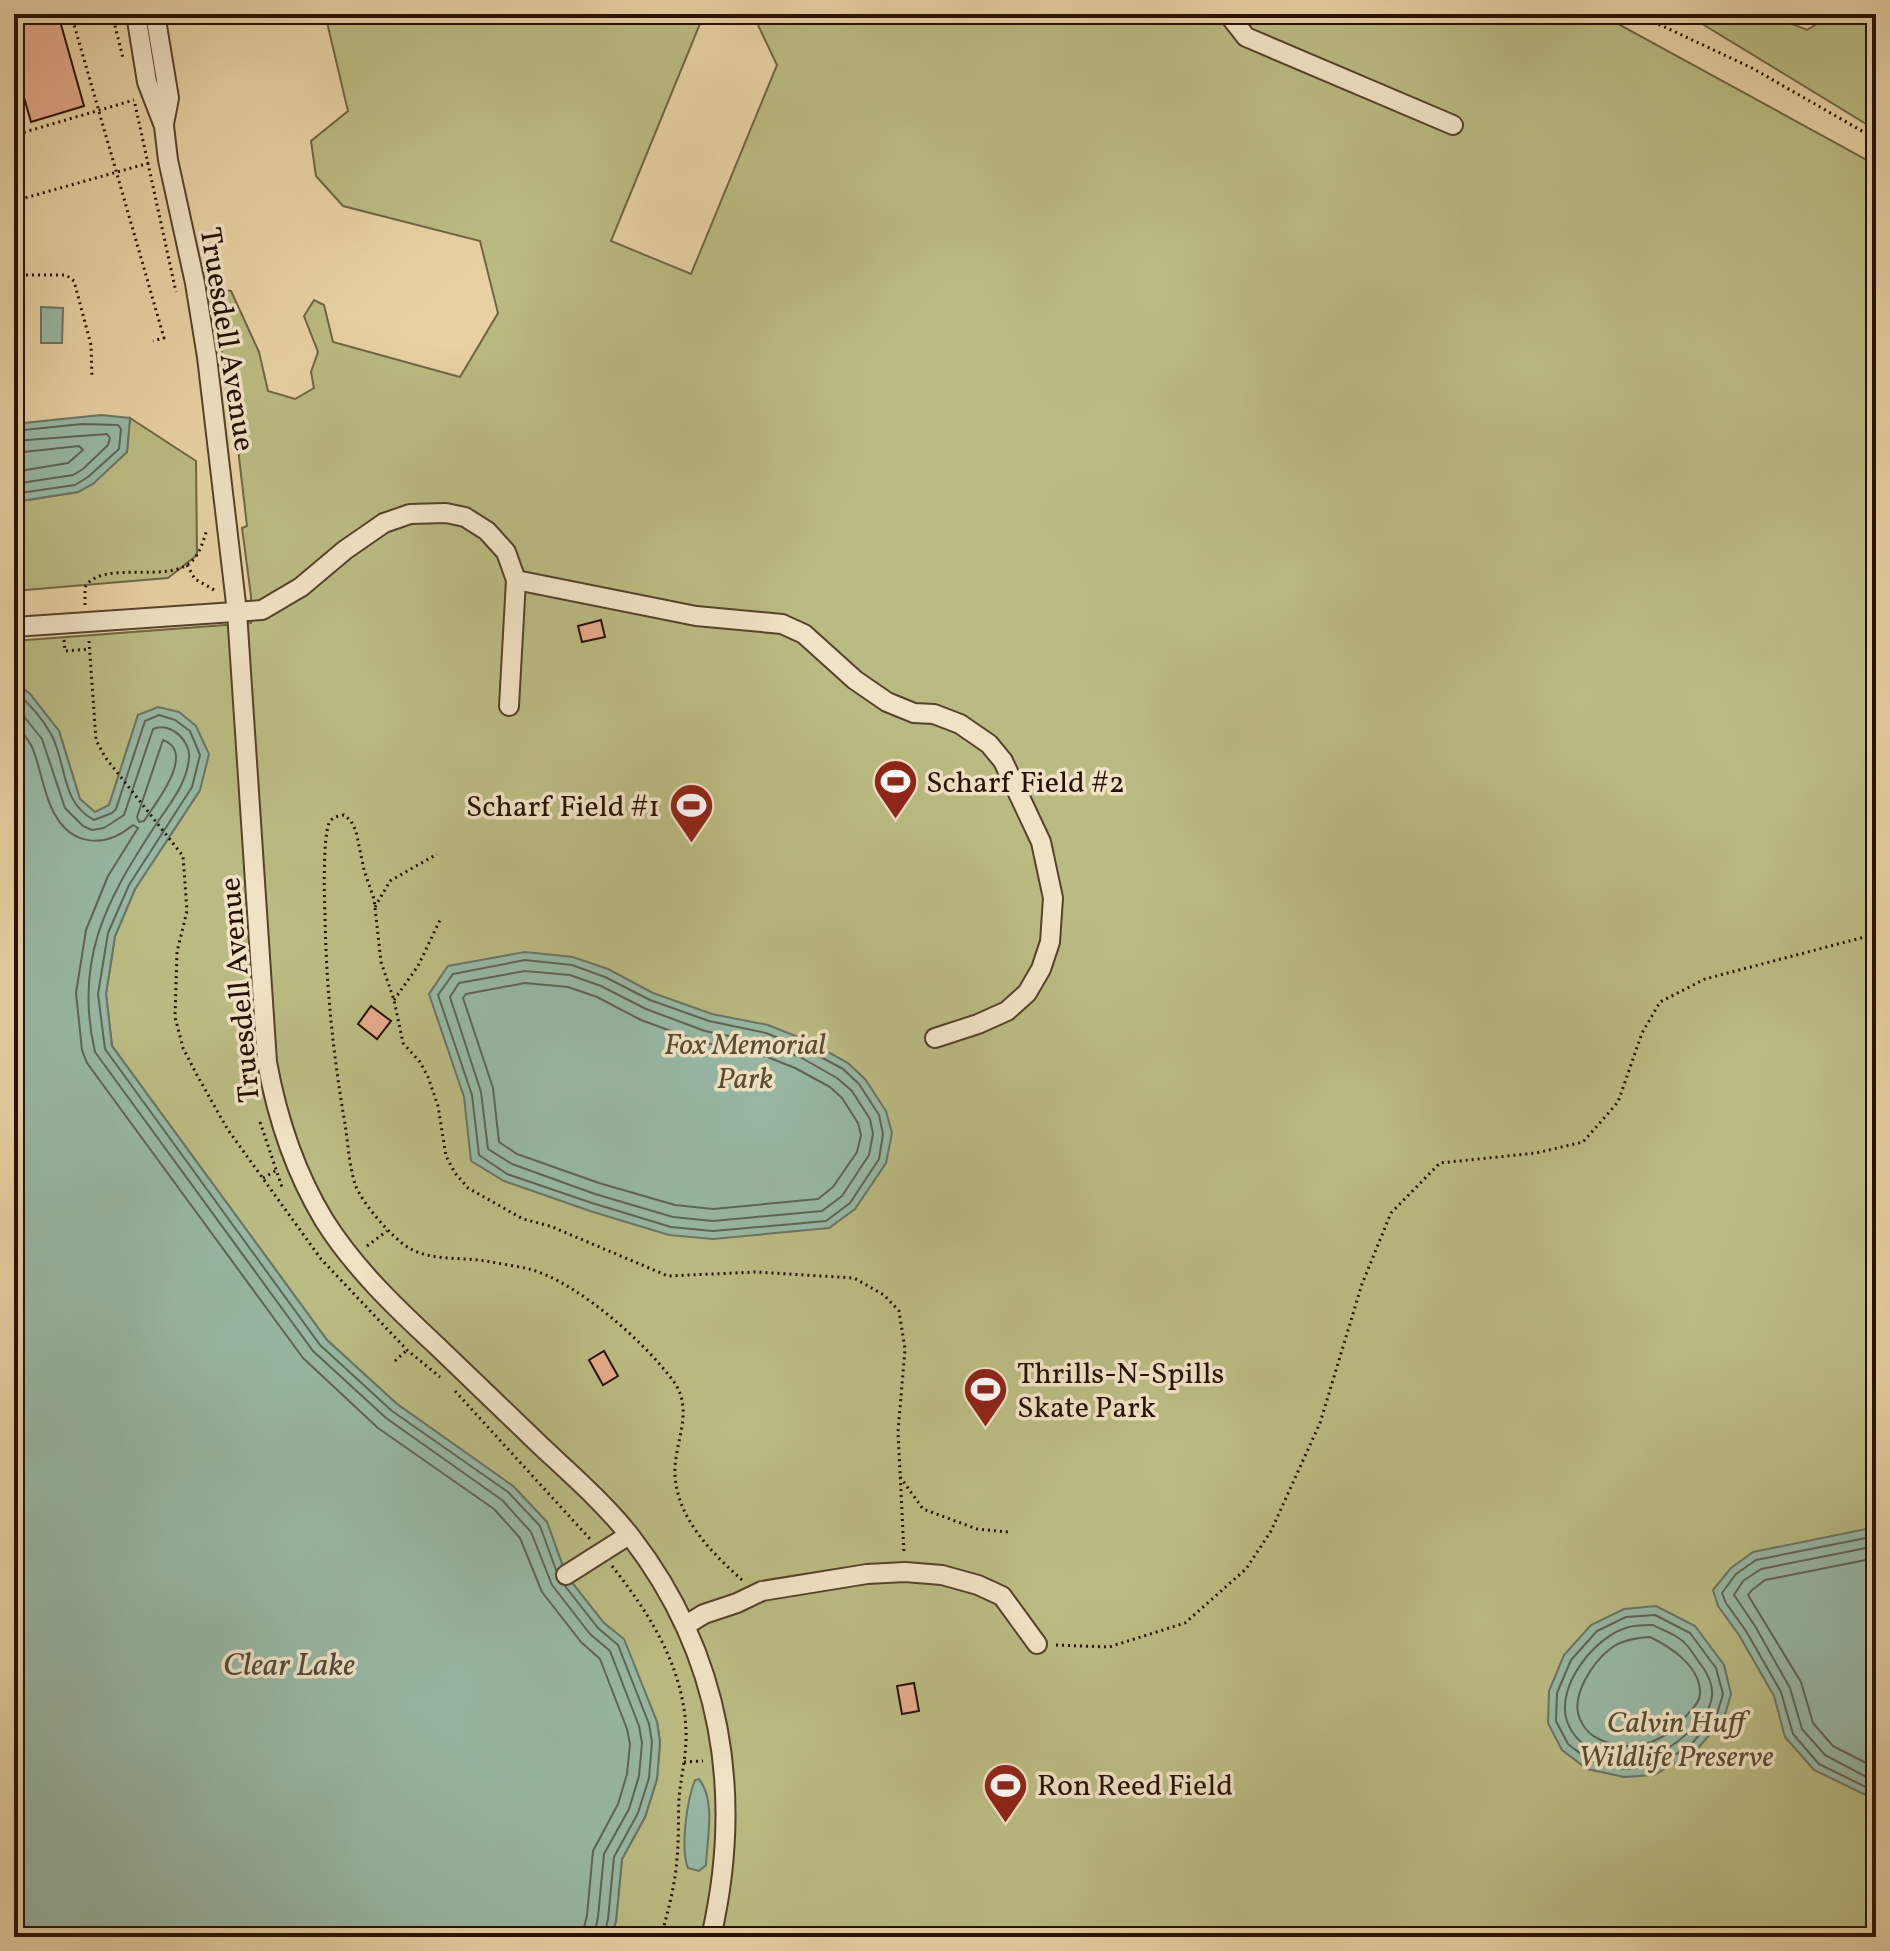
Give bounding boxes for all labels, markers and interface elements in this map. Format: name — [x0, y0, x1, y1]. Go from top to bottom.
street label: Truesdell Avenue — [188, 224, 264, 454]
sports icon: Scharf Field #2 — [871, 758, 919, 821]
place label: Scharf Field #2 — [926, 763, 1125, 805]
sports icon: Scharf Field #1 — [667, 782, 715, 845]
place label: Scharf Field #1 — [466, 787, 660, 829]
street label: Truesdell Avenue — [210, 875, 272, 1104]
park label: Fox Memorial Park — [664, 1025, 827, 1101]
place label: Thrills-N-Spills Skate Park — [1017, 1354, 1224, 1430]
sports icon: Thrills-N-Spills Skate Park — [962, 1366, 1010, 1429]
water label: Clear Lake — [223, 1645, 355, 1689]
park label: Calvin Huff Wildlife Preserve — [1579, 1703, 1773, 1779]
sports icon: Ron Reed Field — [982, 1761, 1030, 1824]
place label: Ron Reed Field — [1037, 1766, 1233, 1808]

